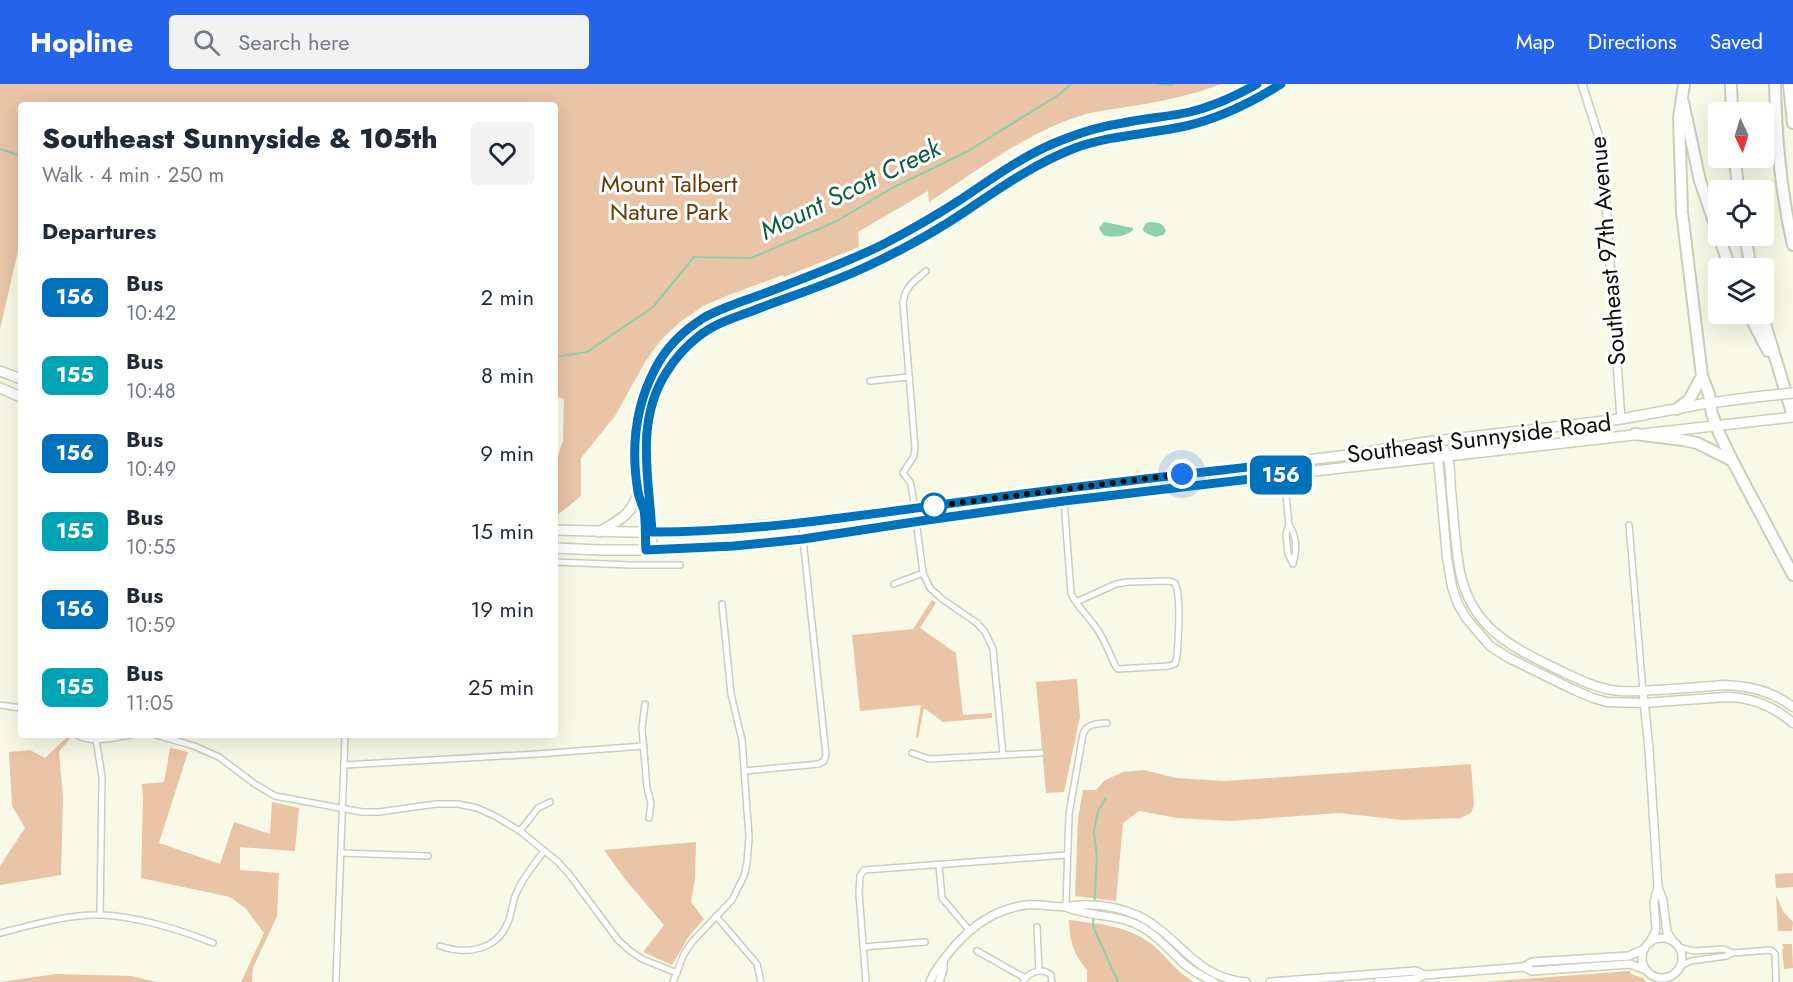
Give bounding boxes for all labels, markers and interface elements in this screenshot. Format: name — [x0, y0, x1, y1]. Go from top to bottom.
search box — [169, 15, 589, 69]
text: Hopline — [30, 22, 133, 63]
icon: search — [190, 26, 223, 59]
text: Search here — [238, 26, 350, 58]
text: Map — [1516, 27, 1555, 57]
text: Directions — [1588, 27, 1677, 57]
text: Saved — [1710, 27, 1763, 57]
north arrow — [1708, 102, 1774, 168]
map controls — [1708, 102, 1774, 324]
text: Southeast Sunnyside & 105th — [42, 118, 438, 159]
button: heart — [471, 122, 534, 185]
water label: Mount Scott Creek — [753, 128, 948, 249]
street label: Southeast 97th Avenue — [1580, 135, 1634, 367]
text: Walk · 4 min · 250 m — [42, 161, 224, 190]
park label: Mount Talbert Nature Park — [601, 166, 738, 229]
button: locate — [1708, 180, 1774, 246]
text: Departures — [42, 215, 156, 247]
button: layers — [1708, 258, 1774, 324]
text: Bus — [126, 267, 163, 299]
text: 2 min — [480, 281, 534, 313]
text: 156 — [56, 282, 94, 312]
text: 10:42 — [126, 299, 176, 328]
text: Bus — [126, 345, 163, 377]
text: 8 min — [481, 359, 534, 391]
text: 155 — [56, 360, 94, 390]
text: 10:48 — [126, 377, 176, 406]
street label: Southeast Sunnyside Road — [1345, 404, 1613, 472]
text: Bus — [126, 423, 163, 455]
text: 9 min — [480, 437, 534, 469]
text: 156 — [56, 438, 94, 468]
text: 10:49 — [126, 455, 176, 484]
line badge: 156 — [1246, 456, 1316, 494]
your location — [1167, 459, 1197, 489]
text: 156 — [1262, 460, 1300, 490]
unlabelled marker — [921, 493, 947, 519]
text: Bus — [126, 501, 163, 533]
text: 15 min — [471, 515, 534, 547]
text: 155 — [56, 516, 94, 546]
text: 10:55 — [126, 533, 176, 562]
text: Bus — [126, 579, 163, 611]
text: 19 min — [470, 593, 534, 625]
text: 156 — [56, 594, 94, 624]
text: 10:59 — [126, 611, 176, 640]
text: Bus — [126, 657, 163, 689]
text: 25 min — [468, 671, 534, 703]
text: 155 — [56, 672, 94, 702]
text: 11:05 — [126, 689, 173, 718]

